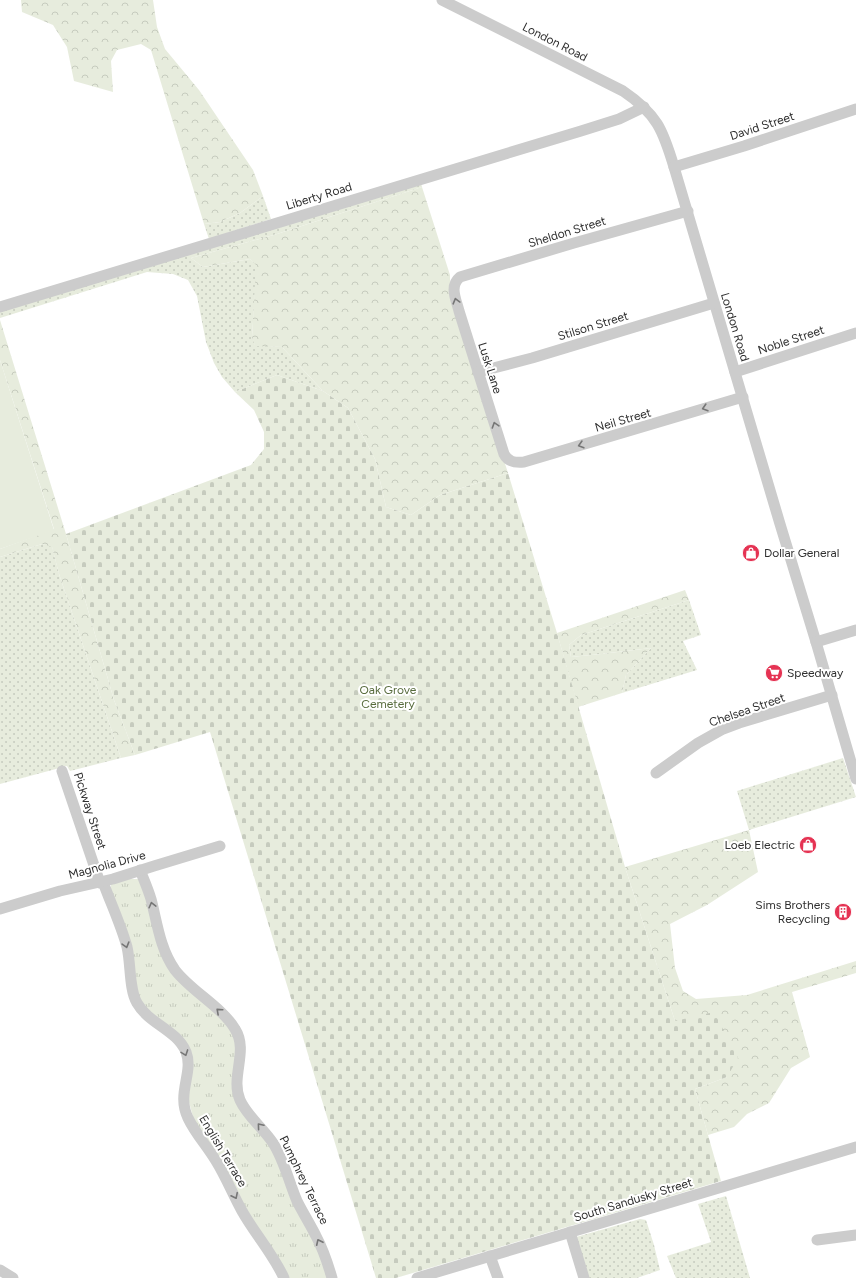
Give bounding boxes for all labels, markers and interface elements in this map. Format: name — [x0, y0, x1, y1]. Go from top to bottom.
street label: London Road — [520, 20, 590, 64]
street label: David Street — [728, 109, 796, 143]
street label: Liberty Road — [284, 179, 354, 213]
street label: Sheldon Street — [526, 213, 608, 250]
street label: London Road — [718, 291, 752, 363]
one-way arrow — [453, 297, 461, 304]
street label: Stilson Street — [556, 308, 630, 343]
street label: Noble Street — [756, 323, 826, 357]
street label: Lusk Lane — [475, 341, 505, 396]
one-way arrow — [702, 403, 709, 412]
street label: Neil Street — [593, 405, 653, 435]
one-way arrow — [491, 422, 500, 429]
one-way arrow — [577, 440, 584, 449]
shop icon: Dollar General — [741, 543, 761, 563]
place label: Dollar General — [764, 546, 839, 560]
supermarket icon: Speedway — [764, 663, 784, 683]
place label: Speedway — [787, 666, 844, 680]
park label: Oak Grove Cemetery — [360, 683, 417, 711]
street label: Chelsea Street — [707, 690, 787, 730]
street label: Pickway Street — [71, 771, 109, 852]
shop icon: Loeb Electric — [798, 835, 818, 855]
place label: Loeb Electric — [725, 838, 796, 852]
street label: Magnolia Drive — [67, 848, 148, 882]
place label: Sims Brothers Recycling — [755, 898, 830, 926]
one-way arrow — [149, 902, 157, 908]
building icon: Sims Brothers Recycling — [833, 902, 853, 922]
one-way arrow — [121, 941, 130, 948]
one-way arrow — [216, 1009, 224, 1016]
one-way arrow — [180, 1050, 189, 1057]
street label: English Terrace — [196, 1113, 250, 1190]
one-way arrow — [258, 1124, 265, 1131]
street label: Pumphrey Terrace — [276, 1133, 332, 1227]
street label: South Sandusky Street — [572, 1175, 695, 1225]
one-way arrow — [230, 1192, 238, 1200]
one-way arrow — [316, 1238, 324, 1246]

